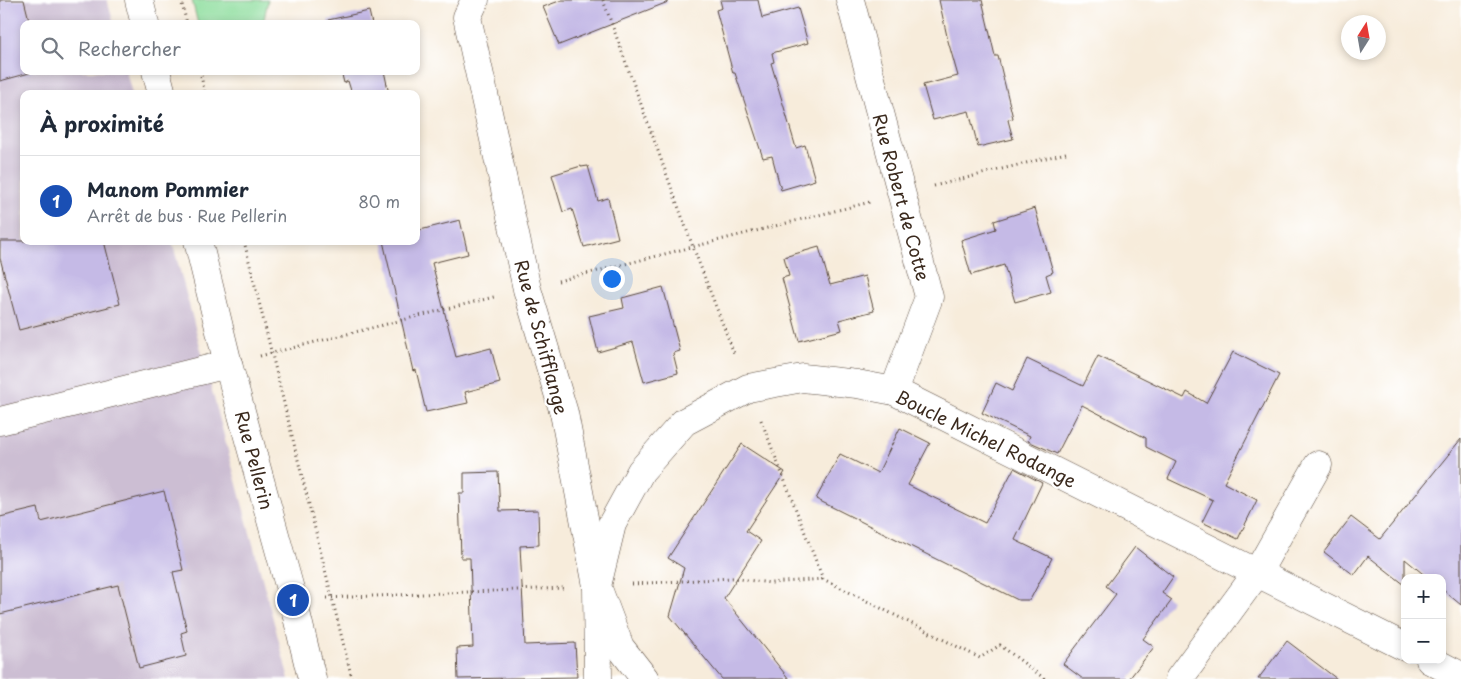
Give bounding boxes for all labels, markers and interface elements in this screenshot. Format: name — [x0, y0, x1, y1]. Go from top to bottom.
north arrow — [1341, 15, 1386, 60]
search box — [20, 20, 420, 75]
icon: search — [38, 34, 66, 62]
text: Rechercher — [78, 34, 181, 62]
text: À proximité — [40, 107, 164, 139]
street label: Rue Robert de Cotte — [867, 110, 937, 284]
text: Manom Pommier — [87, 175, 249, 203]
text: 1 — [52, 189, 60, 213]
text: 80 m — [358, 189, 400, 213]
text: Arrêt de bus · Rue Pellerin — [87, 203, 287, 227]
street label: Rue de Schifflange — [508, 257, 576, 417]
your location — [599, 266, 625, 292]
street label: Boucle Michel Rodange — [891, 382, 1081, 494]
street label: Rue Pellerin — [229, 408, 281, 512]
map controls — [1401, 574, 1446, 664]
button: + — [1401, 574, 1446, 619]
pin: 1 — [277, 581, 309, 619]
button: − — [1401, 619, 1446, 664]

